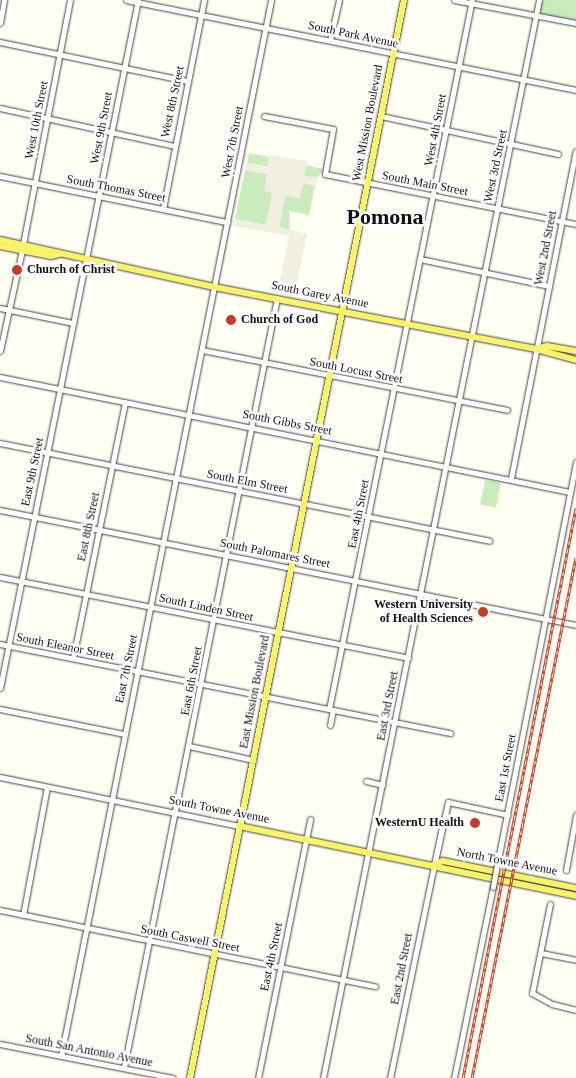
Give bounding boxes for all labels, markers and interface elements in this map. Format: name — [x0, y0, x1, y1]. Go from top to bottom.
street label: South Park Avenue — [306, 18, 400, 52]
street label: West Mission Boulevard — [350, 64, 386, 182]
street label: West 8th Street — [158, 65, 188, 139]
street label: West 10th Street — [22, 80, 52, 160]
street label: West 9th Street — [88, 91, 116, 165]
street label: West 4th Street — [422, 93, 450, 167]
street label: West 7th Street — [219, 105, 247, 179]
street label: West 3rd Street — [481, 128, 511, 204]
street label: South Main Street — [381, 169, 469, 199]
street label: South Thomas Street — [65, 172, 167, 206]
district label: Pomona — [346, 204, 424, 230]
street label: West 2nd Street — [532, 209, 560, 287]
place label: Church of Christ — [27, 263, 115, 277]
marker: Church of Christ — [11, 264, 23, 276]
street label: South Garey Avenue — [270, 278, 370, 312]
place label: Church of God — [241, 313, 318, 327]
marker: Church of God — [225, 314, 237, 326]
street label: South Locust Street — [308, 355, 404, 387]
street label: South Gibbs Street — [241, 407, 333, 439]
street label: East 9th Street — [19, 436, 47, 508]
street label: South Elm Street — [205, 467, 289, 497]
street label: East 4th Street — [345, 478, 373, 550]
street label: East 8th Street — [75, 491, 103, 563]
street label: South Palomares Street — [219, 536, 331, 572]
street label: South Linden Street — [158, 591, 254, 625]
place label: Western University of Health Sciences — [374, 598, 473, 626]
marker: Western University of Health Sciences — [477, 606, 489, 618]
street label: South Eleanor Street — [15, 630, 115, 664]
street label: East 7th Street — [113, 633, 141, 705]
street label: East Mission Boulevard — [237, 634, 273, 750]
street label: East 6th Street — [178, 645, 206, 717]
street label: East 3rd Street — [374, 670, 402, 742]
street label: East 1st Street — [492, 733, 520, 803]
street label: South Towne Avenue — [167, 793, 271, 827]
place label: WesternU Health — [375, 816, 464, 830]
marker: WesternU Health — [468, 816, 482, 830]
street label: North Towne Avenue — [455, 845, 559, 879]
street label: East 4th Street — [258, 921, 286, 993]
street label: South Caswell Street — [139, 922, 241, 956]
street label: East 2nd Street — [388, 932, 416, 1006]
street label: South San Antonio Avenue — [23, 1031, 155, 1071]

